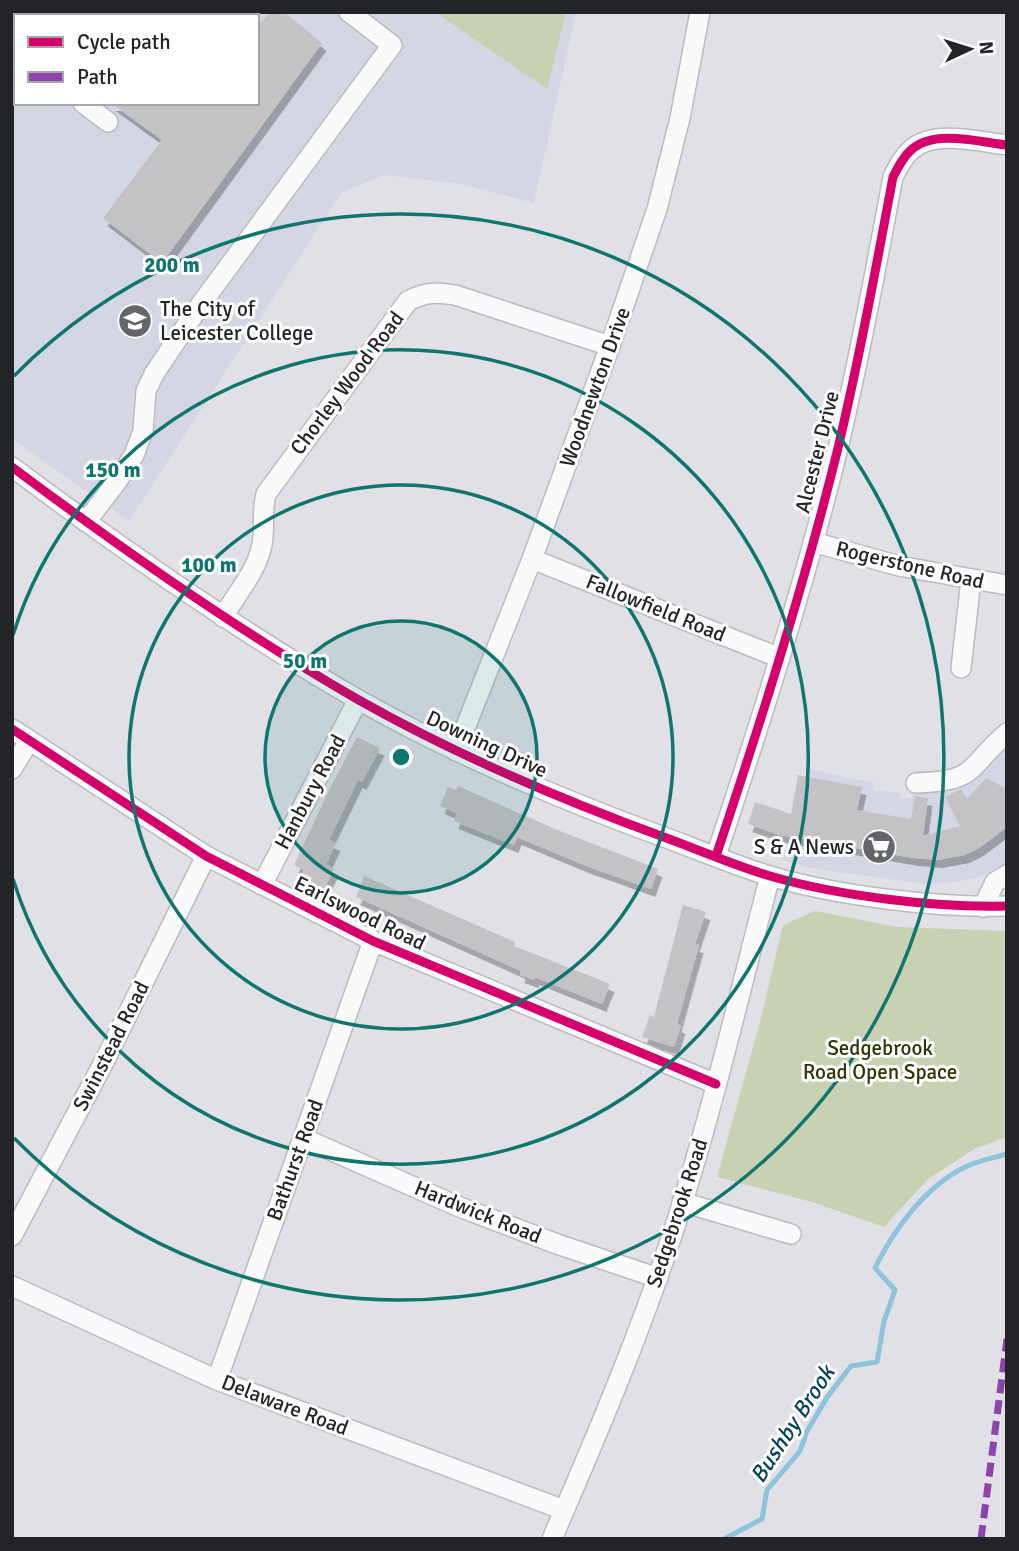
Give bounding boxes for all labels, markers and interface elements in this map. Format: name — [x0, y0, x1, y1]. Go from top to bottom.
legend — [14, 14, 259, 105]
north arrow — [935, 14, 1005, 84]
text: Cycle path — [77, 29, 171, 55]
text: N — [974, 40, 998, 55]
text: Path — [77, 64, 118, 90]
text: 200 m — [144, 252, 200, 278]
place label: The City of Leicester College — [160, 296, 314, 346]
school or university icon: The City of Leicester College — [116, 302, 154, 340]
street label: Woodnewton Drive — [554, 303, 636, 471]
street label: Chorley Wood Road — [285, 306, 409, 460]
street label: Alcester Drive — [789, 388, 845, 516]
text: 150 m — [85, 457, 141, 483]
street label: Rogerstone Road — [833, 535, 987, 595]
text: 100 m — [181, 552, 237, 578]
street label: Fallowfield Road — [582, 568, 730, 648]
text: 50 m — [283, 648, 327, 674]
street label: Downing Drive — [422, 705, 552, 783]
street label: Hanbury Road — [269, 730, 351, 854]
centre of rings — [389, 745, 413, 769]
supermarket icon: S & A News — [860, 828, 898, 866]
place label: S & A News — [754, 834, 854, 860]
street label: Earlswood Road — [290, 870, 430, 956]
street label: Swinstead Road — [67, 977, 155, 1115]
park label: Sedgebrook Road Open Space — [803, 1035, 957, 1085]
street label: Bathurst Road — [261, 1096, 329, 1224]
street label: Sedgebrook Road — [641, 1135, 713, 1291]
street label: Hardwick Road — [411, 1175, 545, 1249]
water label: Bushby Brook — [744, 1358, 842, 1488]
street label: Delaware Road — [218, 1369, 352, 1441]

